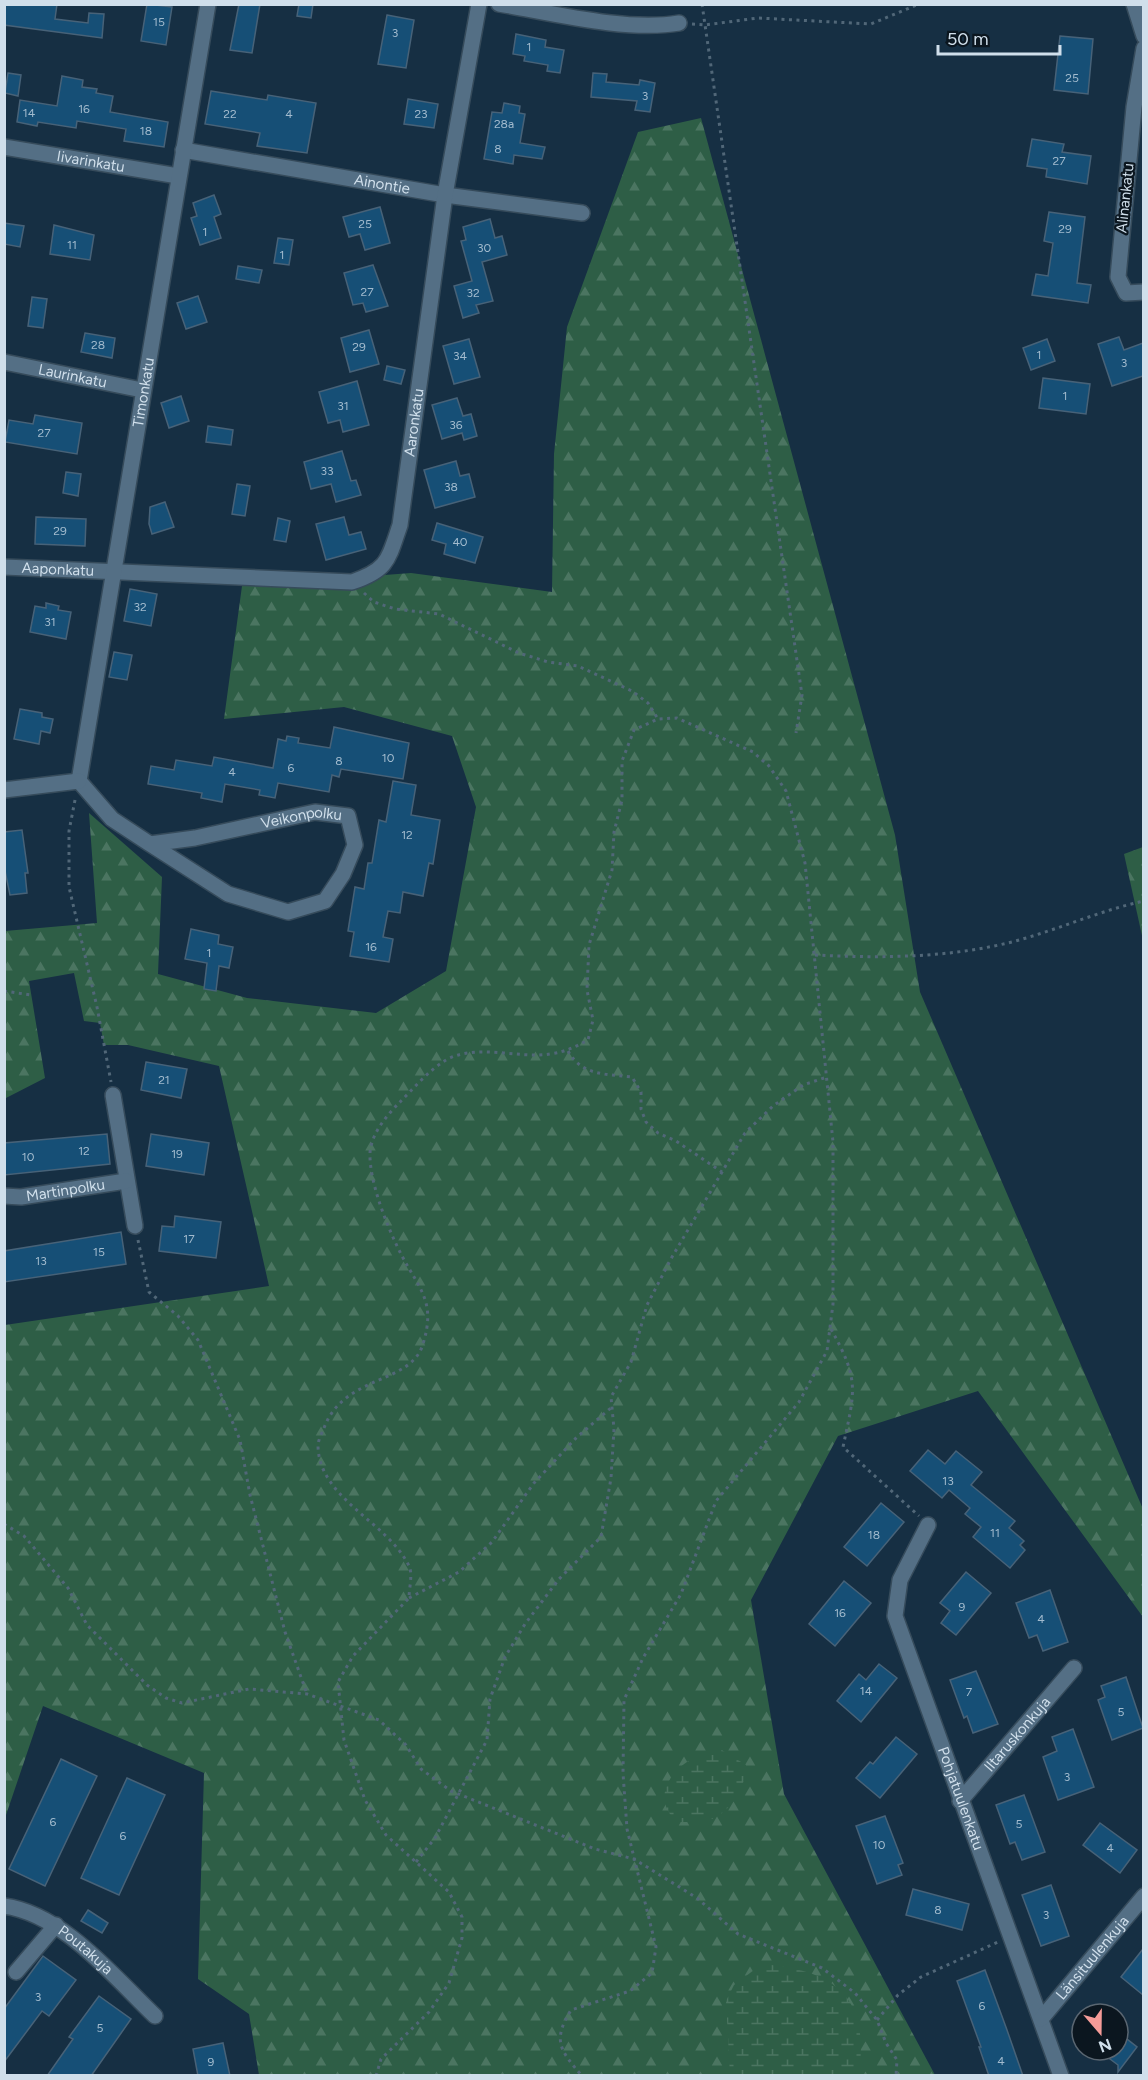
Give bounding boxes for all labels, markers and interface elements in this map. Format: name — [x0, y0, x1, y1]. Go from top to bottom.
house number: 15 — [153, 15, 165, 29]
scale bar — [938, 18, 1060, 56]
house number: 3 — [392, 26, 398, 40]
text: 50 m — [947, 28, 989, 50]
house number: 1 — [527, 40, 531, 54]
house number: 25 — [1065, 71, 1079, 85]
house number: 3 — [642, 89, 648, 103]
house number: 16 — [78, 102, 90, 116]
house number: 14 — [23, 106, 36, 120]
house number: 22 — [223, 107, 237, 121]
house number: 4 — [285, 107, 293, 121]
house number: 23 — [414, 107, 428, 121]
house number: 28a — [494, 117, 514, 131]
house number: 18 — [140, 124, 152, 138]
house number: 8 — [494, 142, 502, 156]
street label: Iivarinkatu — [55, 147, 126, 176]
house number: 27 — [1052, 154, 1066, 168]
street label: Alinankatu — [1112, 162, 1138, 234]
street label: Ainontie — [353, 171, 411, 198]
house number: 25 — [358, 217, 372, 231]
house number: 29 — [1058, 222, 1072, 236]
house number: 1 — [203, 225, 207, 239]
house number: 11 — [67, 238, 77, 252]
house number: 30 — [477, 241, 491, 255]
house number: 1 — [280, 248, 284, 262]
house number: 27 — [360, 285, 374, 299]
house number: 32 — [466, 286, 480, 300]
house number: 28 — [91, 338, 105, 352]
house number: 29 — [352, 340, 366, 354]
house number: 1 — [1037, 348, 1041, 362]
house number: 34 — [453, 349, 468, 363]
street label: Timonkatu — [129, 356, 158, 429]
house number: 3 — [1121, 356, 1127, 370]
street label: Laurinkatu — [37, 360, 109, 392]
street label: Aaronkatu — [400, 387, 428, 458]
house number: 1 — [1063, 389, 1067, 403]
house number: 31 — [337, 399, 349, 413]
house number: 36 — [449, 418, 463, 432]
house number: 27 — [37, 426, 51, 440]
house number: 33 — [320, 464, 334, 478]
house number: 38 — [444, 480, 458, 494]
house number: 29 — [53, 524, 67, 538]
house number: 40 — [452, 535, 468, 549]
street label: Aaponkatu — [21, 559, 95, 580]
house number: 32 — [133, 600, 147, 614]
house number: 31 — [44, 615, 56, 629]
house number: 10 — [382, 751, 395, 765]
house number: 8 — [335, 754, 343, 768]
house number: 6 — [288, 761, 295, 775]
house number: 4 — [228, 765, 236, 779]
street label: Veikonpolku — [259, 803, 343, 832]
house number: 12 — [401, 828, 413, 842]
house number: 16 — [365, 940, 377, 954]
house number: 1 — [207, 946, 211, 960]
house number: 21 — [158, 1073, 170, 1087]
house number: 12 — [78, 1144, 90, 1158]
house number: 19 — [171, 1147, 183, 1161]
house number: 10 — [22, 1150, 35, 1164]
street label: Martinpolku — [25, 1175, 106, 1205]
house number: 17 — [183, 1232, 195, 1246]
house number: 15 — [93, 1245, 105, 1259]
house number: 13 — [35, 1254, 47, 1268]
house number: 13 — [942, 1474, 954, 1488]
house number: 11 — [990, 1526, 1000, 1540]
house number: 18 — [868, 1528, 880, 1542]
house number: 9 — [959, 1600, 966, 1614]
house number: 16 — [834, 1606, 846, 1620]
house number: 4 — [1037, 1612, 1045, 1626]
house number: 14 — [860, 1684, 873, 1698]
house number: 7 — [966, 1685, 973, 1699]
street label: Iltaruskonkuja — [980, 1693, 1054, 1775]
house number: 5 — [1118, 1705, 1125, 1719]
street label: Pohjatuulenkatu — [934, 1744, 988, 1852]
house number: 3 — [1064, 1770, 1070, 1784]
house number: 6 — [50, 1815, 57, 1829]
house number: 5 — [1016, 1817, 1023, 1831]
house number: 6 — [120, 1829, 127, 1843]
house number: 10 — [873, 1838, 886, 1852]
house number: 4 — [1106, 1841, 1114, 1855]
house number: 8 — [934, 1903, 942, 1917]
house number: 3 — [1043, 1908, 1049, 1922]
street label: Länsituulenkuja — [1052, 1912, 1133, 2003]
street label: Poutakuja — [55, 1922, 117, 1978]
house number: 3 — [35, 1990, 41, 2004]
house number: 6 — [979, 1999, 986, 2013]
north arrow — [1070, 2002, 1130, 2062]
house number: 5 — [97, 2021, 104, 2035]
text: N — [1096, 2035, 1114, 2057]
house number: 4 — [997, 2054, 1005, 2068]
house number: 9 — [208, 2055, 215, 2069]

